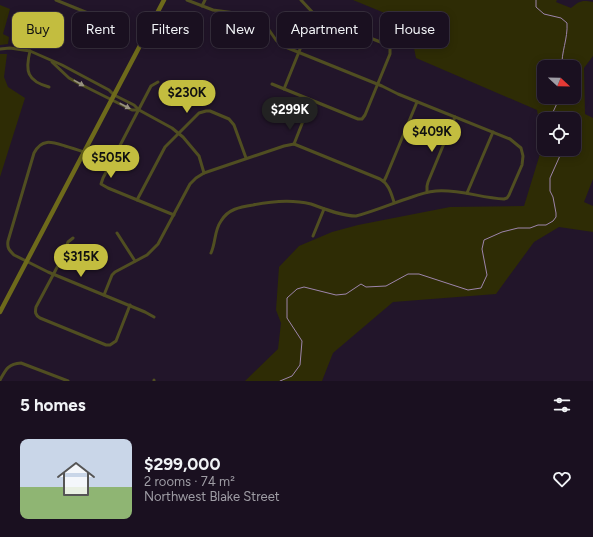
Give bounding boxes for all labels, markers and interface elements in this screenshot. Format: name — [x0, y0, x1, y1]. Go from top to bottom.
chip: Buy — [12, 12, 64, 48]
chip: Rent — [72, 12, 129, 48]
chip: Filters — [137, 12, 203, 48]
chip: New — [211, 12, 269, 48]
chip: Apartment — [277, 12, 372, 48]
chip: House — [380, 12, 449, 48]
north arrow — [537, 60, 581, 104]
map controls — [537, 60, 581, 156]
one-way arrow — [73, 80, 85, 87]
pin: $230K — [159, 80, 215, 114]
text: $230K — [167, 85, 207, 100]
pin: $299K — [262, 97, 318, 131]
text: $299K — [271, 102, 309, 117]
one-way arrow — [119, 103, 130, 109]
button: locate — [537, 112, 581, 156]
pin: $409K — [404, 119, 460, 153]
text: $409K — [412, 124, 452, 139]
pin: $505K — [83, 145, 139, 179]
text: $505K — [91, 150, 131, 165]
pin: $315K — [53, 244, 109, 278]
text: $315K — [63, 249, 99, 264]
icon: filters — [551, 394, 573, 416]
text: 5 homes — [20, 395, 86, 415]
text: $299,000 — [144, 454, 220, 474]
icon: home — [52, 455, 100, 503]
icon: heart — [551, 468, 573, 490]
text: 2 rooms · 74 m² — [144, 474, 235, 489]
text: Northwest Blake Street — [144, 489, 280, 504]

